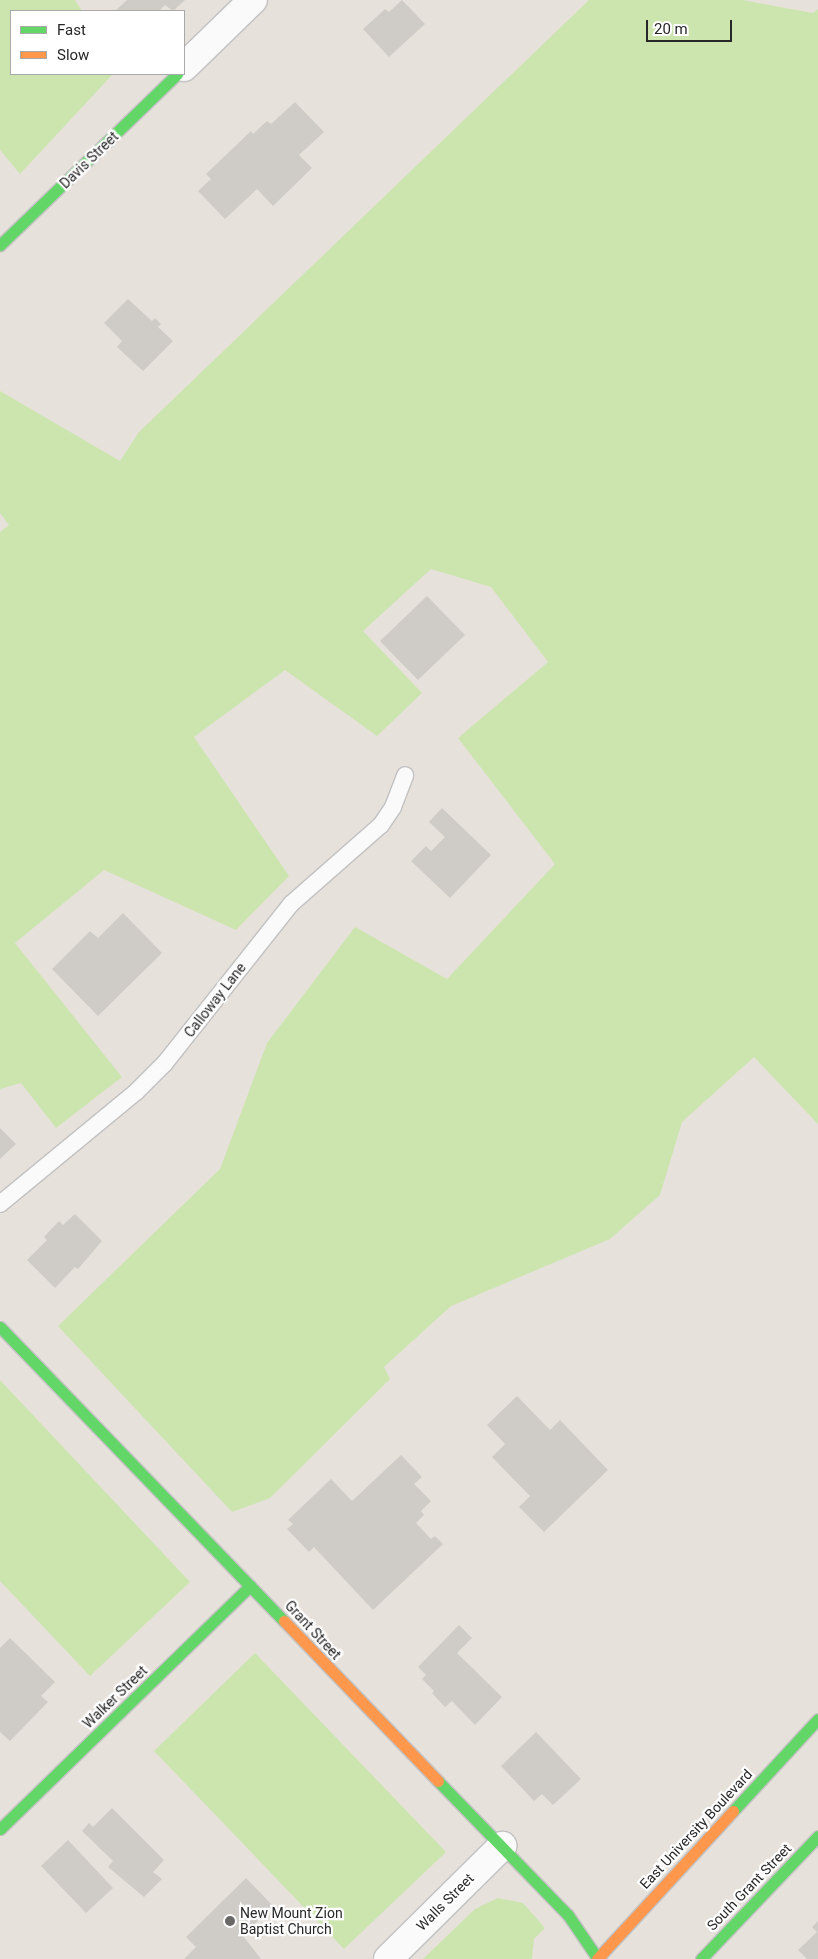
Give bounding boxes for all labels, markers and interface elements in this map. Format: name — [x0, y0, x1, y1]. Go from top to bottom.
legend — [10, 10, 185, 75]
scale bar — [648, 10, 734, 42]
text: 20 m — [654, 20, 688, 38]
text: Fast — [57, 21, 86, 39]
text: Slow — [57, 46, 89, 64]
street label: Davis Street — [56, 128, 122, 192]
street label: Calloway Lane — [181, 959, 249, 1041]
street label: Grant Street — [282, 1597, 344, 1663]
street label: Walker Street — [79, 1662, 151, 1732]
street label: East University Boulevard — [636, 1766, 756, 1892]
street label: South Grant Street — [703, 1840, 795, 1934]
street label: Walls Street — [413, 1870, 477, 1934]
place label: New Mount Zion Baptist Church — [240, 1905, 343, 1938]
marker: New Mount Zion Baptist Church — [224, 1915, 236, 1927]

